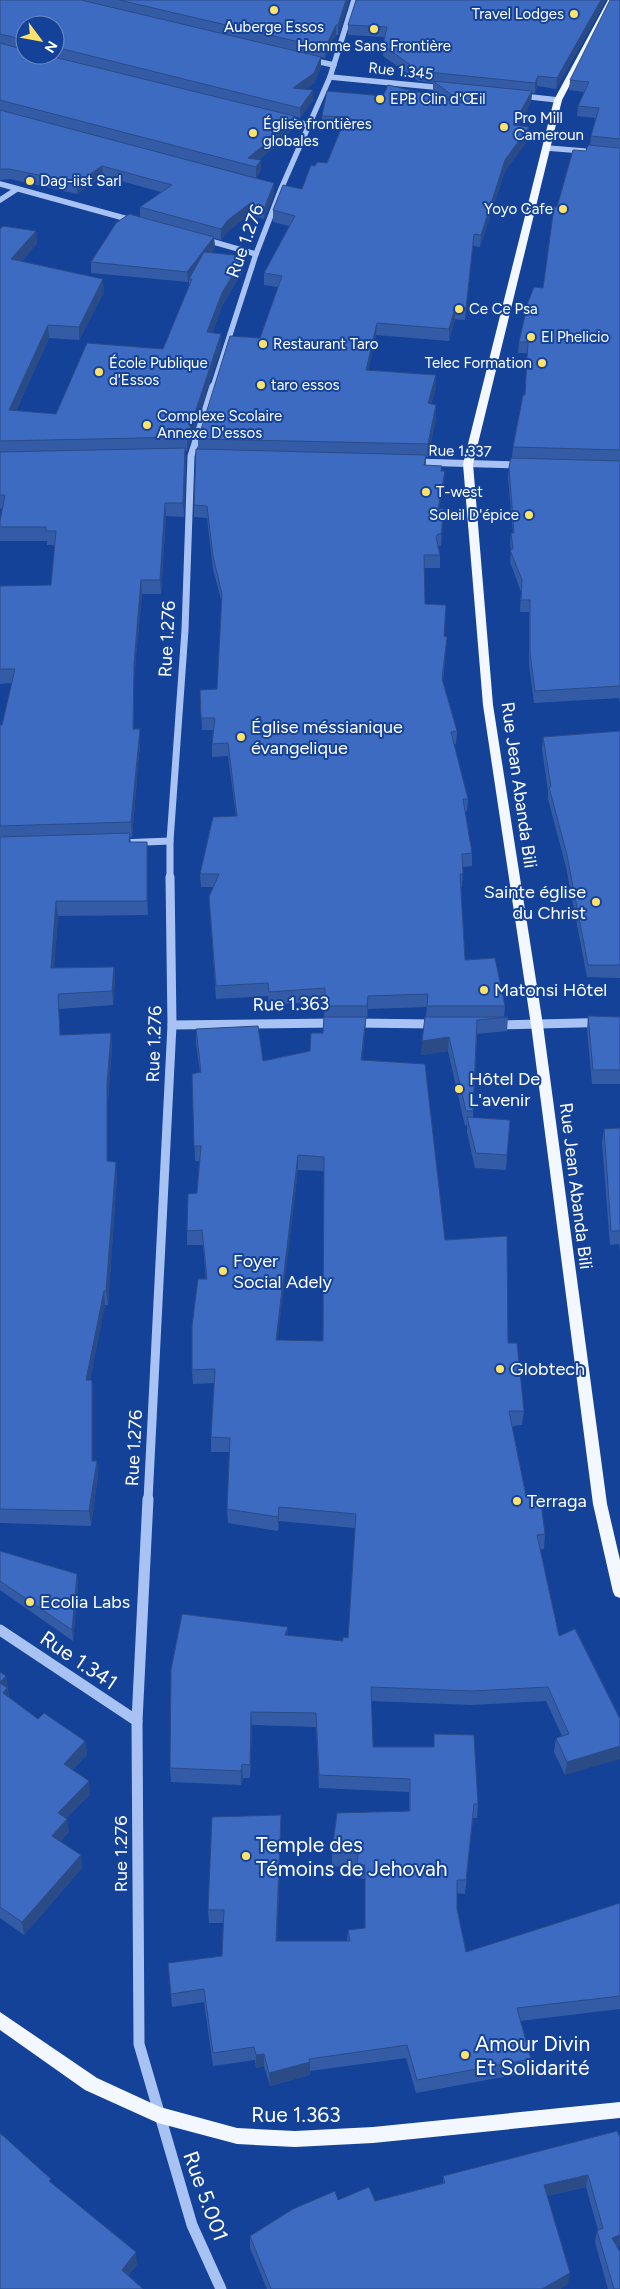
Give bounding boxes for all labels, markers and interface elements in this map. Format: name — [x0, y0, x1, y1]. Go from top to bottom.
marker: Auberge Essos — [268, 4, 280, 16]
place label: Travel Lodges — [472, 5, 564, 23]
marker: Travel Lodges — [568, 8, 580, 20]
north arrow — [15, 15, 65, 65]
place label: Auberge Essos — [224, 18, 324, 36]
marker: Homme Sans Frontière — [368, 23, 380, 35]
place label: Homme Sans Frontière — [297, 37, 451, 55]
text: N — [41, 38, 61, 56]
street label: Rue 1.345 — [368, 59, 434, 83]
place label: EPB Clin d'Œil — [390, 90, 486, 108]
marker: EPB Clin d'Œil — [374, 93, 386, 105]
place label: Pro Mill Cameroun — [514, 109, 584, 144]
place label: Église frontières globales — [263, 115, 372, 150]
marker: Pro Mill Cameroun — [498, 121, 510, 133]
marker: Église frontières globales — [247, 127, 259, 139]
place label: Dag-iist Sarl — [40, 172, 122, 190]
marker: Dag-iist Sarl — [24, 175, 36, 187]
place label: Yoyo Cafe — [484, 200, 553, 218]
street label: Rue 1.276 — [222, 201, 268, 281]
marker: Yoyo Cafe — [557, 203, 569, 215]
place label: Ce Ce Psa — [469, 300, 538, 318]
marker: Ce Ce Psa — [453, 303, 465, 315]
place label: El Phelicio — [541, 328, 610, 346]
marker: El Phelicio — [525, 331, 537, 343]
place label: Restaurant Taro — [273, 335, 379, 353]
marker: Restaurant Taro — [257, 338, 269, 350]
place label: École Publique d'Essos — [109, 354, 208, 389]
place label: Telec Formation — [425, 354, 532, 372]
marker: Telec Formation — [536, 357, 548, 369]
marker: École Publique d'Essos — [93, 366, 105, 378]
place label: taro essos — [271, 376, 340, 394]
marker: taro essos — [255, 379, 267, 391]
place label: Complexe Scolaire Annexe D'essos — [157, 407, 282, 442]
marker: Complexe Scolaire Annexe D'essos — [141, 419, 153, 431]
street label: Rue 1.337 — [428, 441, 492, 461]
place label: T-west — [436, 483, 483, 501]
marker: T-west — [420, 486, 432, 498]
place label: Soleil D'épice — [429, 506, 519, 524]
marker: Soleil D'épice — [523, 509, 535, 521]
street label: Rue 1.276 — [154, 600, 180, 678]
street label: Rue Jean Abanda Bili — [496, 700, 542, 870]
place label: Église méssianique évangelique — [251, 716, 403, 759]
marker: Église méssianique évangelique — [235, 731, 247, 743]
place label: Sainte église du Christ — [484, 881, 586, 924]
marker: Sainte église du Christ — [590, 896, 602, 908]
place label: Matonsi Hôtel — [494, 979, 607, 1001]
marker: Matonsi Hôtel — [478, 984, 490, 996]
street label: Rue 1.363 — [253, 992, 329, 1016]
street label: Rue 1.276 — [142, 1005, 166, 1083]
place label: Hôtel De L'avenir — [469, 1068, 540, 1111]
marker: Hôtel De L'avenir — [453, 1083, 465, 1095]
street label: Rue Jean Abanda Bili — [555, 1101, 597, 1271]
place label: Foyer Social Adely — [233, 1250, 332, 1293]
marker: Foyer Social Adely — [217, 1265, 229, 1277]
place label: Globtech — [510, 1358, 585, 1380]
marker: Globtech — [494, 1363, 506, 1375]
street label: Rue 1.276 — [121, 1409, 147, 1487]
place label: Terraga — [527, 1490, 587, 1512]
marker: Terraga — [511, 1495, 523, 1507]
place label: Ecolia Labs — [40, 1591, 130, 1613]
marker: Ecolia Labs — [24, 1596, 36, 1608]
street label: Rue 1.341 — [36, 1625, 122, 1695]
street label: Rue 1.276 — [110, 1816, 132, 1892]
place label: Temple des Témoins de Jehovah — [256, 1832, 447, 1881]
marker: Temple des Témoins de Jehovah — [240, 1850, 252, 1862]
place label: Amour Divin Et Solidarité — [475, 2031, 590, 2080]
marker: Amour Divin Et Solidarité — [459, 2049, 471, 2061]
street label: Rue 1.363 — [251, 2102, 341, 2127]
street label: Rue 5.001 — [178, 2148, 234, 2244]

